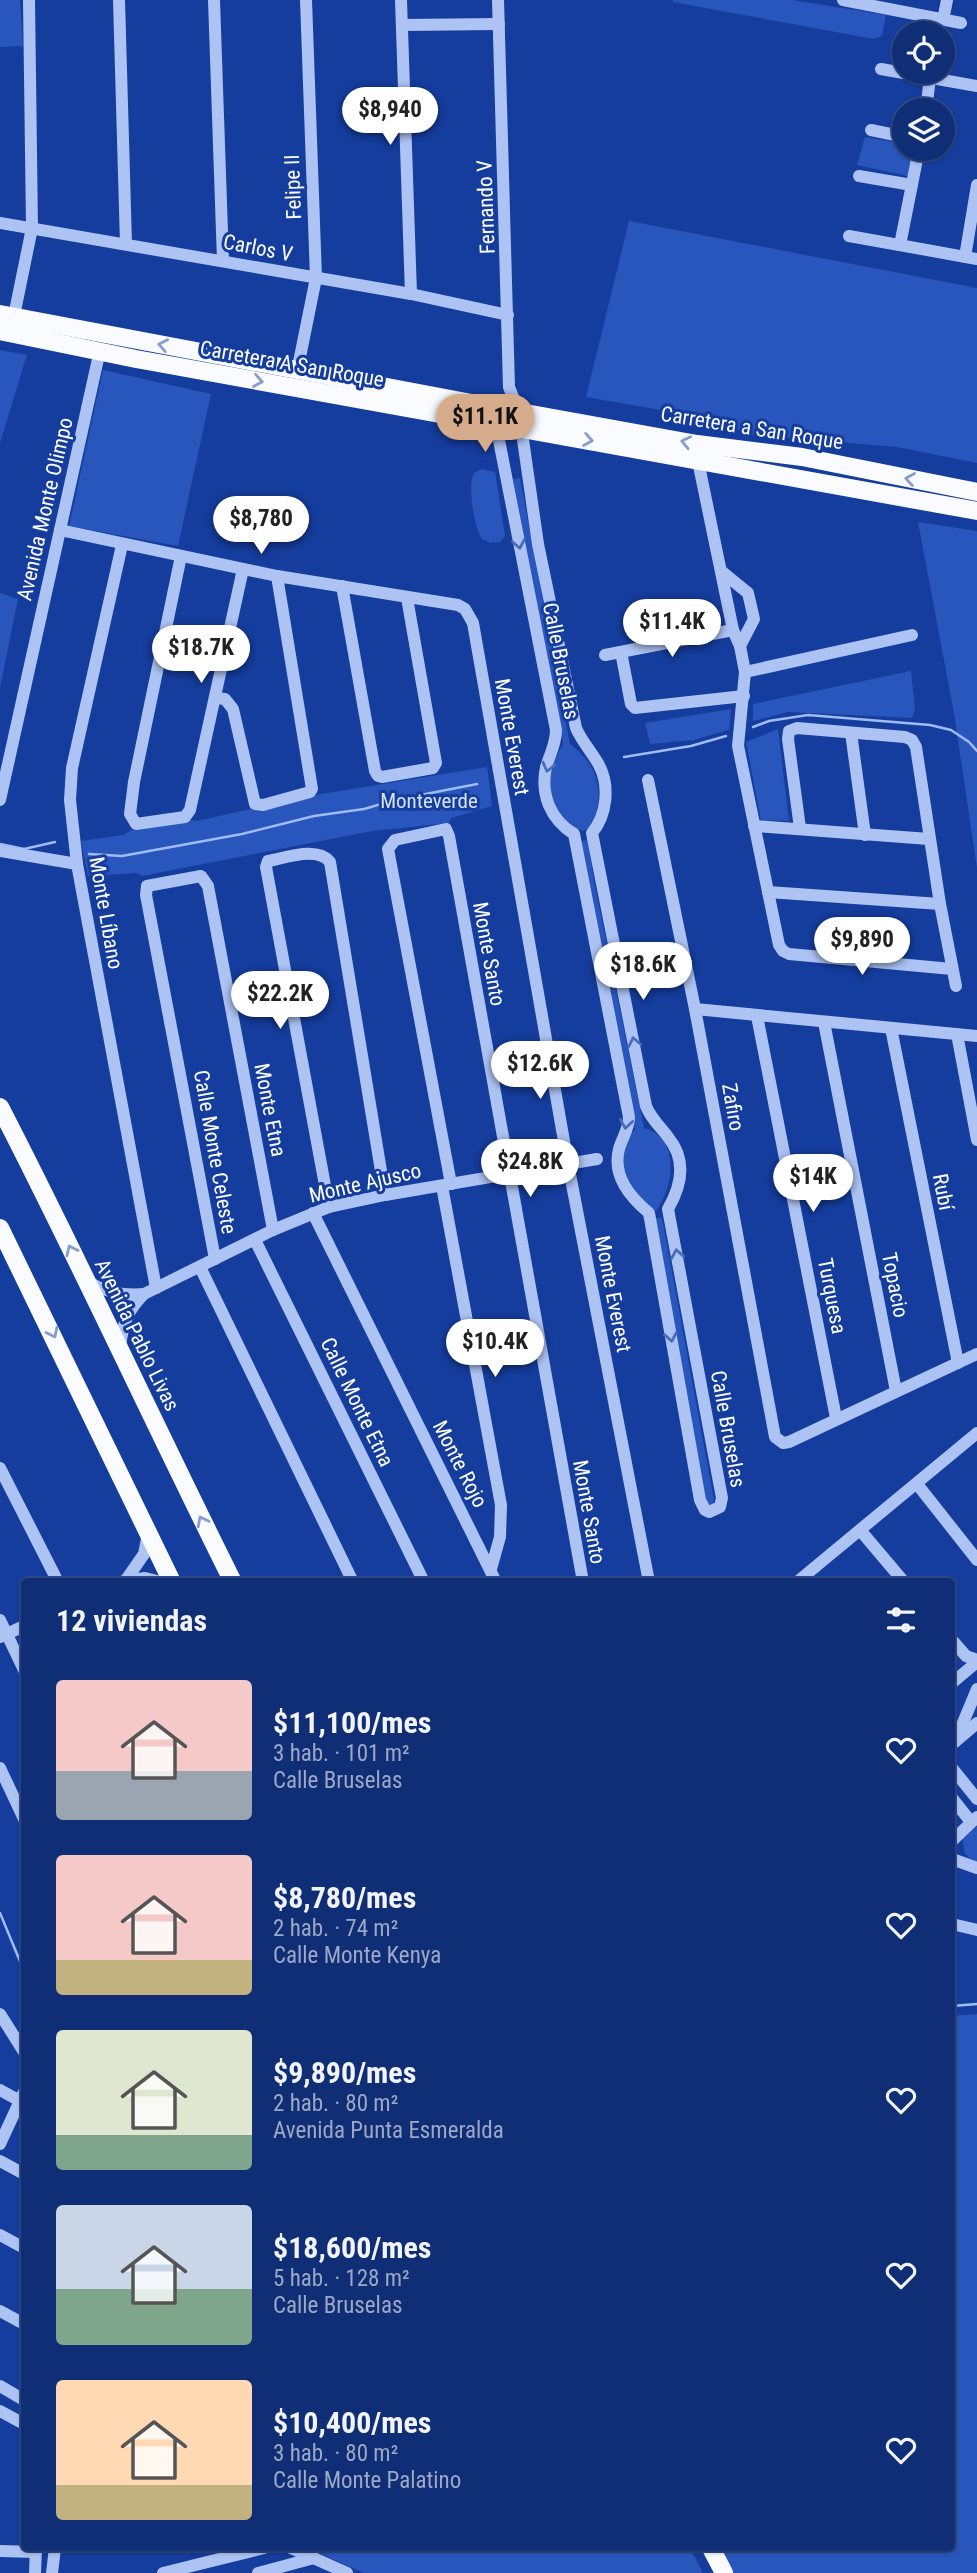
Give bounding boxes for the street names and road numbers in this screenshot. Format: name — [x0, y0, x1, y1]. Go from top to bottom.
street label: Felipe II — [280, 154, 306, 220]
street label: Fernando V — [472, 159, 500, 254]
street label: Carlos V — [221, 230, 295, 266]
street label: Carretera A San Roque — [198, 336, 386, 392]
street label: Carretera a San Roque — [659, 402, 845, 454]
street label: Avenida Monte Olimpo — [12, 415, 78, 603]
street label: Calle Bruselas — [538, 601, 584, 721]
street label: Monte Everest — [490, 677, 534, 797]
street label: Monte Líbano — [84, 855, 128, 971]
street label: Monte Santo — [468, 900, 510, 1008]
street label: Monte Etna — [249, 1061, 291, 1159]
street label: Calle Monte Celeste — [189, 1068, 241, 1236]
street label: Zafiro — [717, 1081, 749, 1133]
street label: Monte Ajusco — [307, 1158, 423, 1208]
street label: Rubí — [928, 1172, 958, 1213]
street label: Monte Everest — [590, 1234, 636, 1354]
street label: Topacio — [877, 1250, 913, 1320]
street label: Avenida Pablo Livas — [90, 1255, 184, 1415]
street label: Turquesa — [813, 1256, 851, 1336]
street label: Calle Monte Etna — [315, 1334, 399, 1470]
street label: Calle Bruselas — [706, 1369, 750, 1489]
street label: Monte Rojo — [428, 1417, 492, 1511]
street label: Monte Santo — [568, 1458, 610, 1566]

